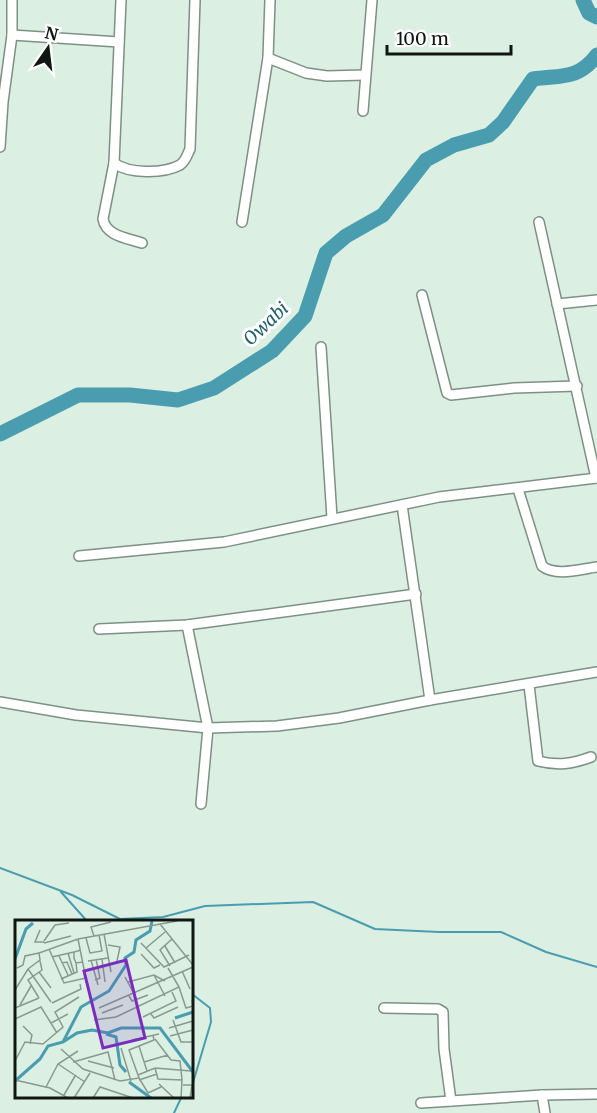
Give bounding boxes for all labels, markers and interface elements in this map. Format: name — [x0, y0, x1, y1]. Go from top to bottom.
north arrow — [18, 18, 78, 78]
scale bar — [387, 18, 512, 56]
text: N — [43, 22, 61, 45]
text: 100 m — [396, 27, 449, 50]
water label: Owabi — [238, 297, 293, 350]
inset map — [15, 920, 194, 1098]

